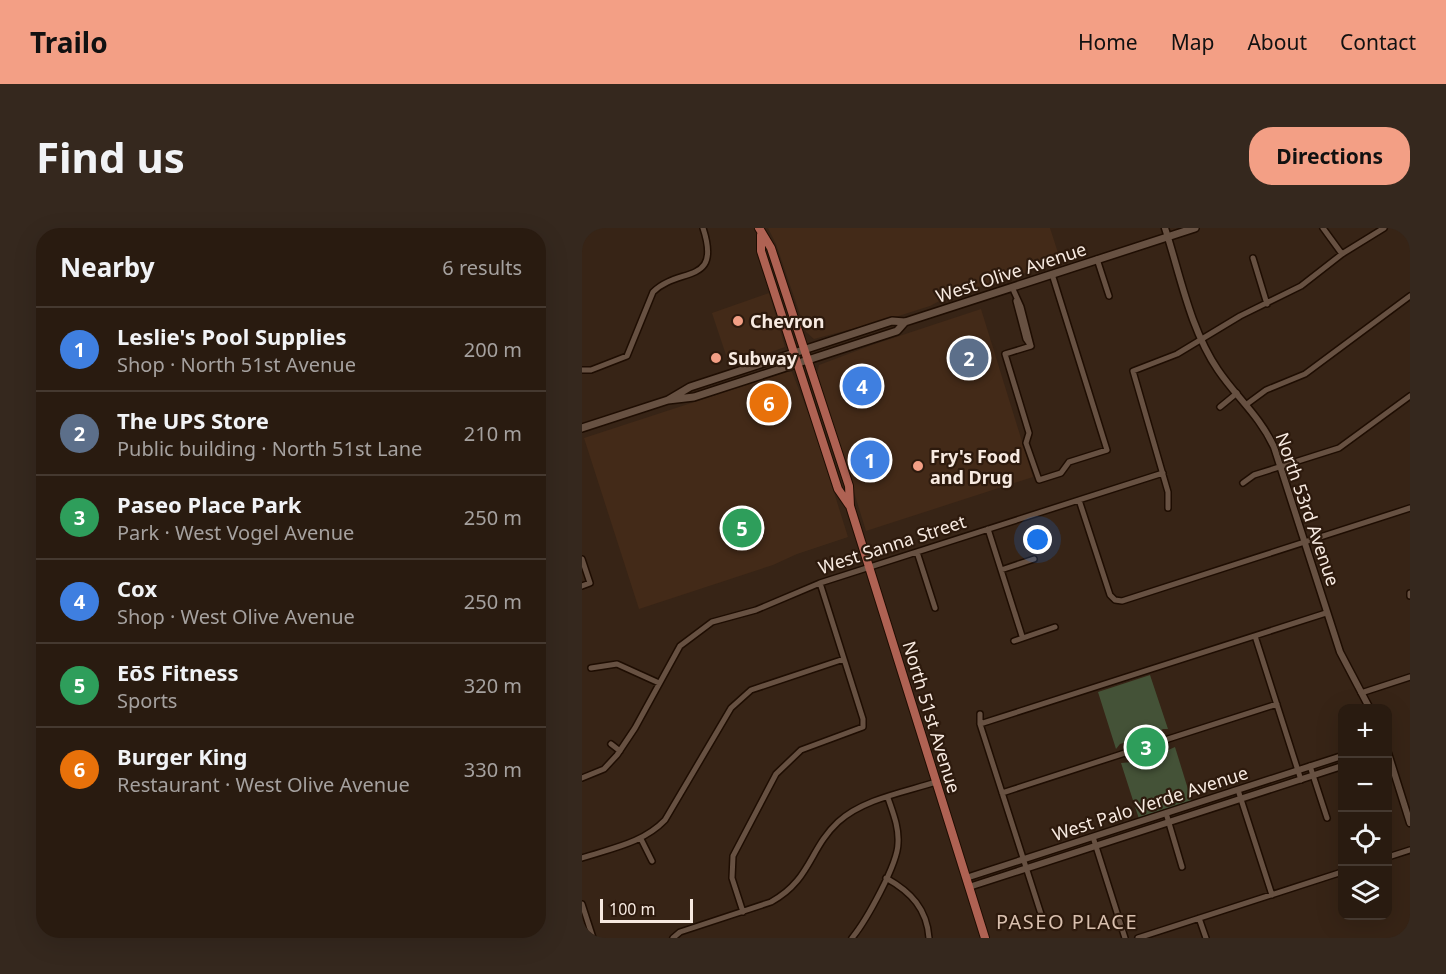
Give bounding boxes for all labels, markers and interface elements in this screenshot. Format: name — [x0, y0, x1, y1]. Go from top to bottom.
text: Trailo — [30, 23, 108, 61]
text: Home — [1078, 28, 1138, 56]
text: Map — [1171, 28, 1214, 56]
text: About — [1247, 28, 1307, 56]
text: Contact — [1340, 28, 1416, 56]
button: Directions — [1249, 127, 1410, 185]
text: Find us — [36, 128, 185, 185]
street label: West Olive Avenue — [933, 236, 1089, 308]
text: Nearby — [60, 249, 155, 285]
text: 6 results — [442, 254, 522, 281]
place label: Chevron — [750, 309, 825, 333]
marker: Chevron — [731, 314, 745, 328]
text: Leslie's Pool Supplies — [117, 321, 346, 351]
text: 1 — [74, 336, 85, 363]
text: 200 m — [464, 336, 522, 363]
pin: 2 — [950, 336, 988, 380]
place label: Subway — [728, 346, 798, 370]
text: Shop · North 51st Avenue — [117, 351, 356, 378]
marker: Subway — [709, 351, 723, 365]
pin: 4 — [842, 364, 882, 408]
pin: 6 — [750, 380, 789, 426]
text: The UPS Store — [117, 405, 269, 435]
text: 2 — [74, 420, 85, 447]
text: 210 m — [464, 420, 522, 447]
street label: North 53rd Avenue — [1270, 429, 1346, 589]
text: Public building · North 51st Lane — [117, 435, 422, 462]
pin: 1 — [850, 438, 890, 482]
place label: Fry's Food and Drug — [930, 444, 1021, 489]
marker: Fry's Food and Drug — [911, 459, 925, 473]
text: Paseo Place Park — [117, 489, 301, 519]
text: 3 — [74, 504, 85, 531]
text: 250 m — [464, 504, 522, 531]
pin: 5 — [722, 506, 762, 550]
street label: West Sanna Street — [815, 509, 969, 579]
text: Park · West Vogel Avenue — [117, 519, 354, 546]
your location — [1023, 525, 1052, 554]
text: Cox — [117, 573, 157, 603]
text: 4 — [74, 588, 85, 615]
text: 250 m — [464, 588, 522, 615]
text: Shop · West Olive Avenue — [117, 603, 355, 630]
street label: North 51st Avenue — [897, 638, 967, 796]
text: EōS Fitness — [117, 657, 239, 687]
text: 5 — [74, 672, 85, 699]
text: 320 m — [464, 672, 522, 699]
text: Sports — [117, 687, 177, 714]
map controls — [1338, 704, 1392, 920]
button: + — [1338, 704, 1392, 758]
pin: 3 — [1126, 724, 1166, 770]
text: Burger King — [117, 741, 248, 771]
text: 6 — [74, 756, 85, 783]
text: 330 m — [464, 756, 522, 783]
button: − — [1338, 758, 1392, 812]
street label: West Palo Verde Avenue — [1049, 760, 1251, 846]
text: Restaurant · West Olive Avenue — [117, 771, 410, 798]
button: locate — [1338, 812, 1392, 866]
button: layers — [1338, 866, 1392, 920]
scale bar — [600, 896, 693, 924]
text: 100 m — [609, 898, 656, 920]
district label: PASEO PLACE — [996, 908, 1138, 935]

